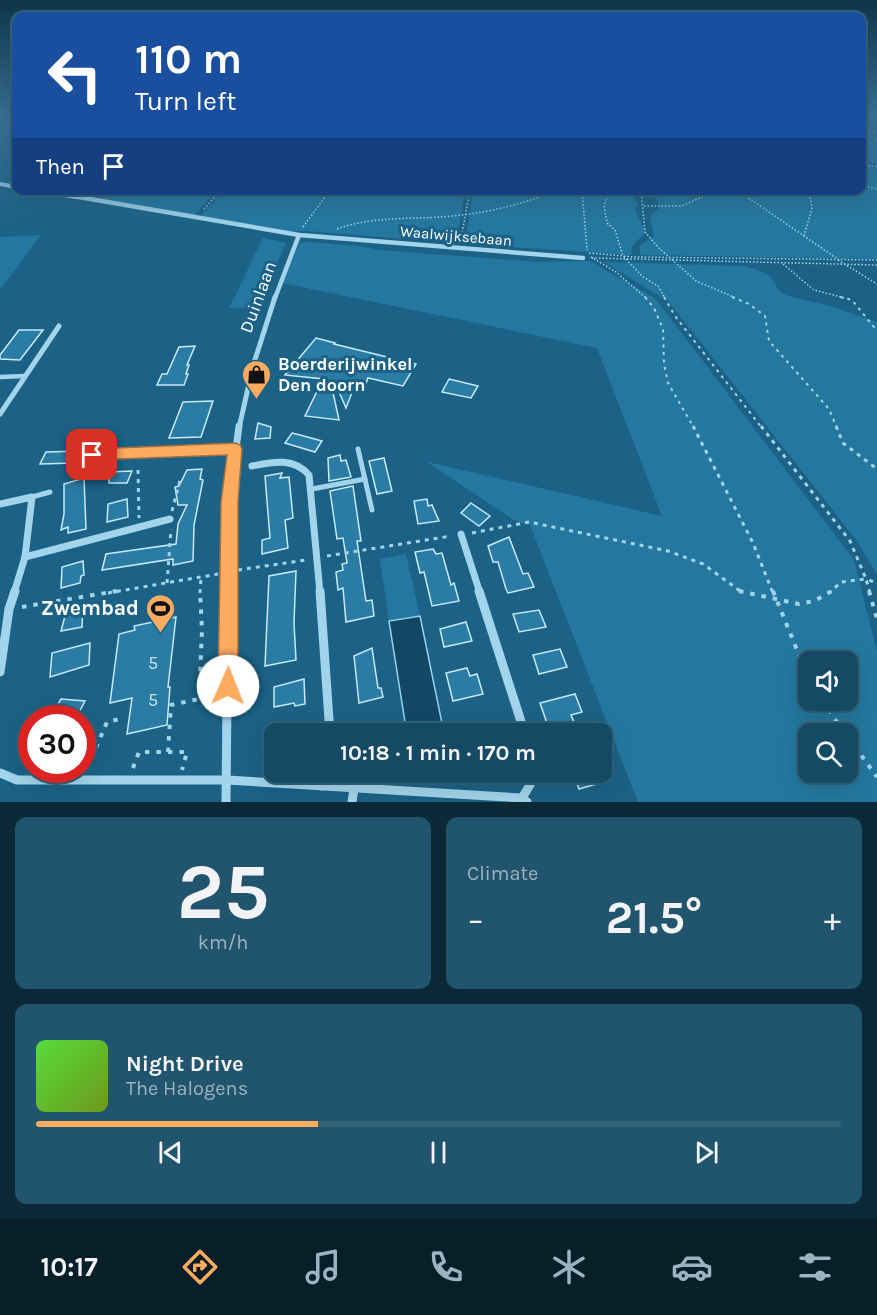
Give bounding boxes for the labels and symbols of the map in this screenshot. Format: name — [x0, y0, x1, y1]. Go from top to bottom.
street label: Waalwijksebaan — [399, 222, 513, 250]
street label: Duinlaan — [235, 258, 281, 336]
place label: Boerderijwinkel Den doorn — [278, 353, 412, 396]
shop icon: Boerderijwinkel Den doorn — [241, 358, 273, 400]
pin — [66, 429, 117, 480]
sports icon: Zwembad — [144, 592, 176, 634]
place label: Zwembad — [41, 596, 139, 620]
house number: 5 — [148, 652, 158, 674]
position arrow — [196, 654, 260, 718]
house number: 5 — [148, 689, 158, 711]
speed limit sign: 30 — [18, 705, 96, 783]

